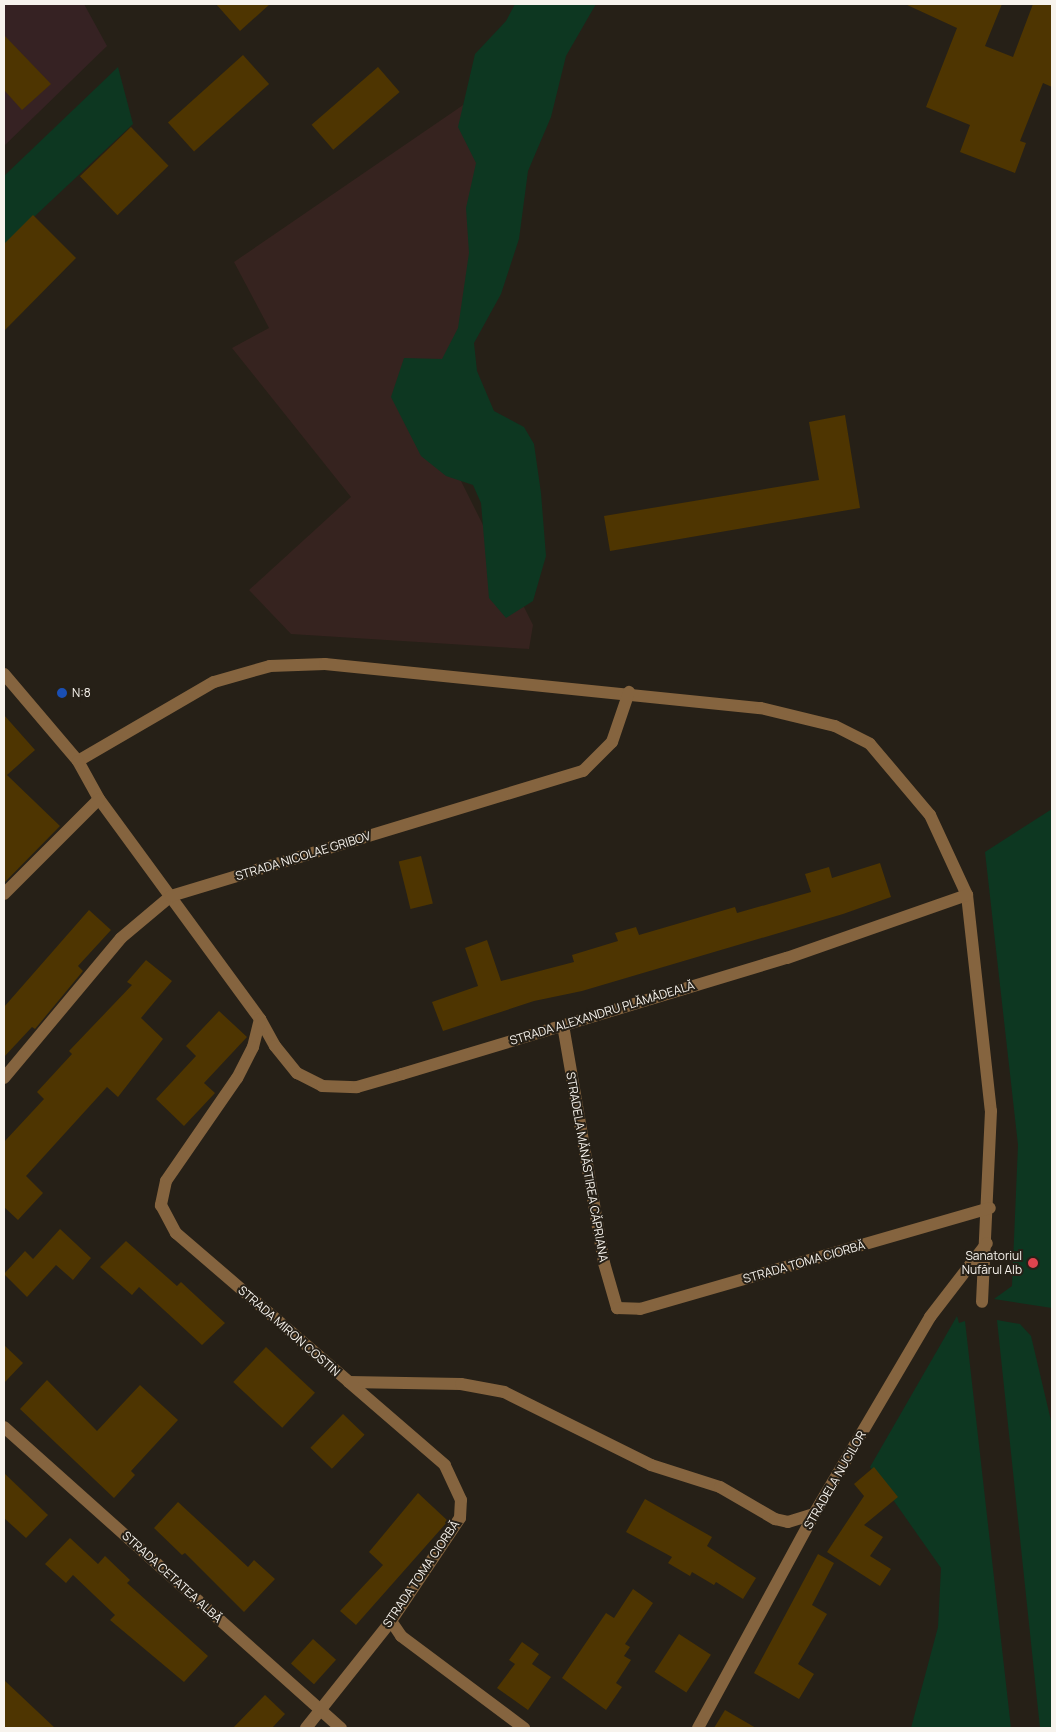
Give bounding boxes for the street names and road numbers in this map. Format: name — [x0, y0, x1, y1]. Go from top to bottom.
street label: STRADA NICOLAE GRIBOV — [234, 829, 372, 883]
street label: STRADA ALEXANDRU PLĂMĂDEALĂ — [508, 978, 696, 1048]
street label: STRADELA MĂNĂSTIREA CĂPRIANA — [563, 1071, 611, 1263]
street label: STRADA TOMA CIORBĂ — [741, 1238, 867, 1286]
street label: STRADA MIRON COSTIN — [235, 1283, 343, 1379]
street label: STRADELA NUCILOR — [801, 1428, 869, 1532]
street label: STRADA TOMA CIORBĂ — [380, 1518, 462, 1630]
street label: STRADA CETATEA ALBĂ — [119, 1528, 225, 1626]

